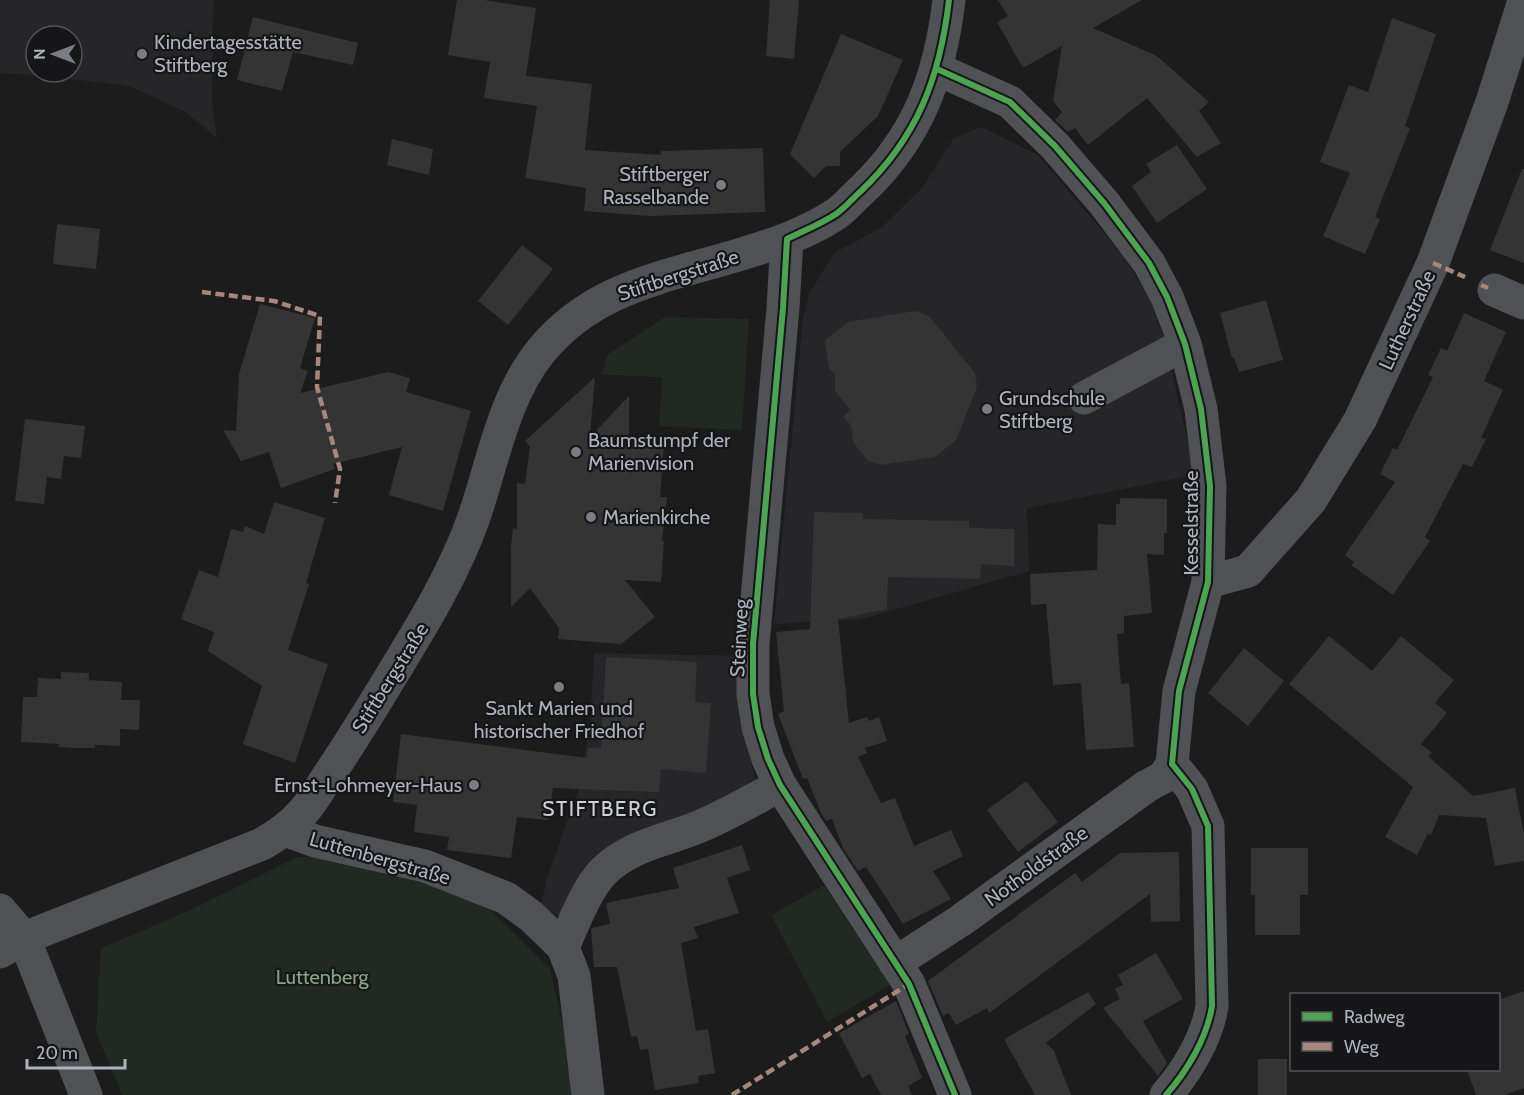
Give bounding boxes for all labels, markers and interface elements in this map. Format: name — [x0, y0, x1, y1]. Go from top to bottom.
north arrow — [24, 24, 84, 84]
place label: Kindertagesstätte Stiftberg — [154, 30, 302, 77]
marker: Kindertagesstätte Stiftberg — [135, 47, 149, 61]
text: N — [30, 48, 49, 60]
place label: Stiftberger Rasselbande — [603, 162, 710, 209]
marker: Stiftberger Rasselbande — [714, 178, 728, 192]
street label: Stiftbergstraße — [615, 244, 741, 306]
street label: Lutherstraße — [1374, 266, 1440, 374]
place label: Grundschule Stiftberg — [999, 386, 1105, 433]
marker: Grundschule Stiftberg — [980, 402, 994, 416]
place label: Baumstumpf der Marienvision — [588, 428, 731, 475]
marker: Baumstumpf der Marienvision — [569, 445, 583, 459]
street label: Kesselstraße — [1179, 471, 1203, 575]
place label: Marienkirche — [603, 505, 710, 529]
marker: Marienkirche — [584, 510, 598, 524]
street label: Steinweg — [725, 597, 753, 678]
street label: Stiftbergstraße — [347, 618, 433, 738]
marker: Sankt Marien und historischer Friedhof — [552, 680, 566, 694]
place label: Sankt Marien und historischer Friedhof — [474, 696, 645, 743]
place label: Ernst-Lohmeyer-Haus — [274, 773, 462, 797]
marker: Ernst-Lohmeyer-Haus — [467, 778, 481, 792]
district label: STIFTBERG — [542, 796, 658, 821]
street label: Notholdstraße — [980, 821, 1092, 911]
street label: Luttenbergstraße — [307, 826, 453, 890]
park label: Luttenberg — [276, 965, 369, 989]
legend — [1290, 993, 1500, 1071]
text: Radweg — [1344, 1006, 1406, 1028]
scale bar — [27, 1032, 124, 1070]
text: Weg — [1344, 1036, 1380, 1058]
text: 20 m — [36, 1042, 78, 1064]

